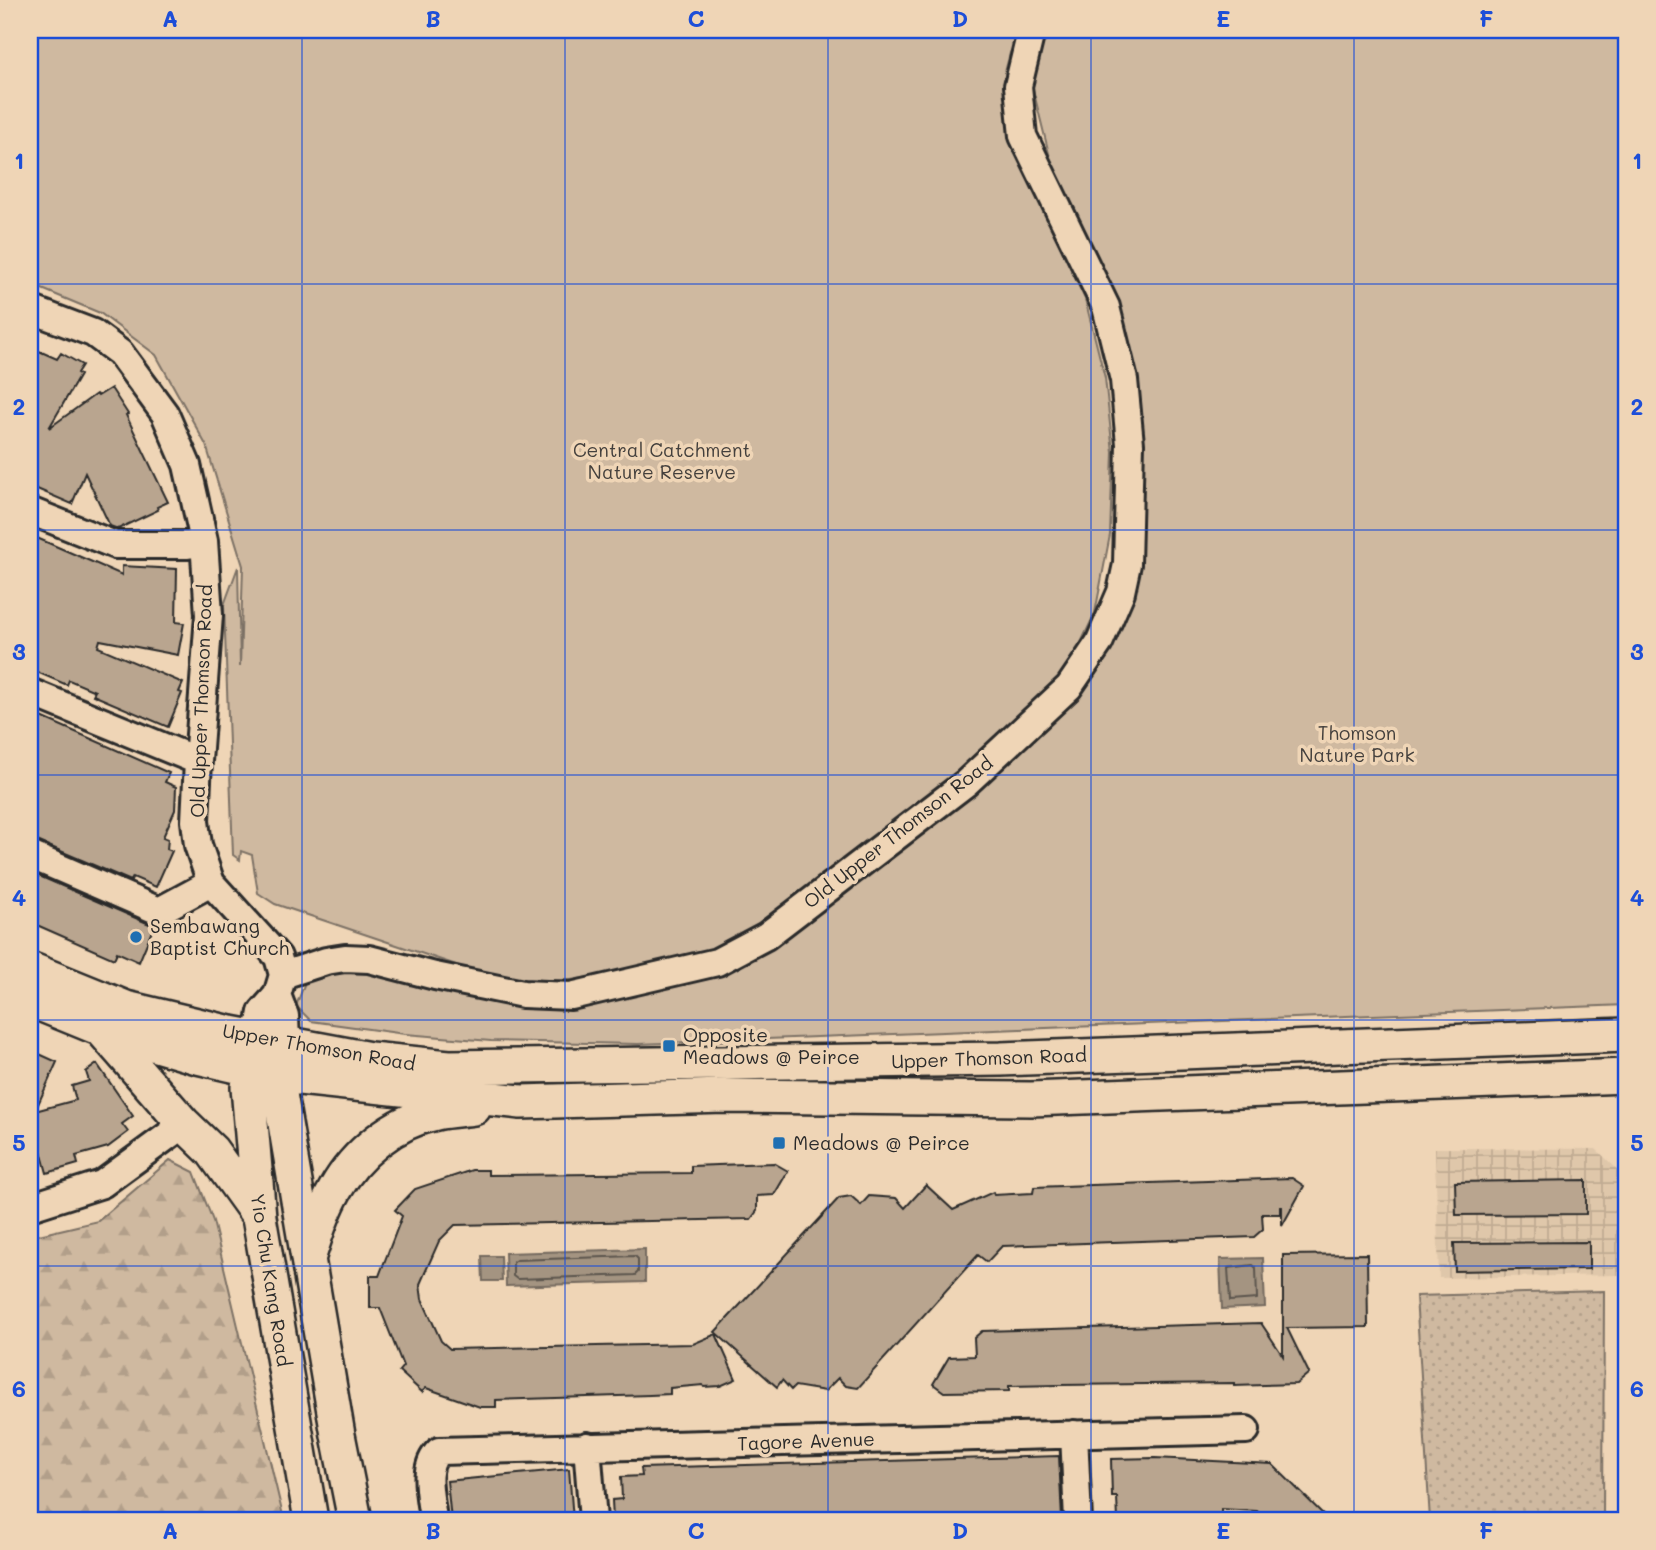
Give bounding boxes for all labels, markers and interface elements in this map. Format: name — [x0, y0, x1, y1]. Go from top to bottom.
text: A — [162, 3, 178, 33]
text: B — [425, 3, 441, 33]
text: C — [687, 3, 705, 33]
text: D — [952, 3, 968, 33]
text: E — [1216, 3, 1230, 33]
text: F — [1479, 3, 1493, 33]
text: 1 — [14, 145, 24, 175]
text: 1 — [1632, 145, 1642, 175]
text: 2 — [13, 391, 25, 421]
text: 2 — [1631, 391, 1643, 421]
park label: Central Catchment Nature Reserve — [573, 437, 751, 484]
street label: Old Upper Thomson Road — [184, 584, 217, 818]
text: 3 — [12, 636, 26, 666]
text: 3 — [1630, 636, 1644, 666]
park label: Thomson Nature Park — [1299, 720, 1415, 767]
street label: Old Upper Thomson Road — [798, 750, 997, 913]
text: 4 — [12, 882, 26, 912]
text: 4 — [1630, 882, 1644, 912]
place label: Sembawang Baptist Church — [150, 913, 289, 960]
marker: Sembawang Baptist Church — [128, 929, 144, 945]
street label: Upper Thomson Road — [221, 1017, 418, 1076]
place label: Opposite Meadows @ Peirce — [683, 1022, 860, 1069]
marker: Opposite Meadows @ Peirce — [661, 1038, 677, 1054]
street label: Upper Thomson Road — [891, 1042, 1087, 1073]
text: 5 — [12, 1127, 26, 1157]
text: 5 — [1630, 1127, 1644, 1157]
place label: Meadows @ Peirce — [793, 1130, 970, 1155]
marker: Meadows @ Peirce — [771, 1135, 787, 1151]
street label: Yio Chu Kang Road — [245, 1192, 298, 1368]
text: 6 — [12, 1373, 26, 1403]
text: 6 — [1630, 1373, 1644, 1403]
street label: Tagore Avenue — [737, 1426, 875, 1455]
text: A — [162, 1515, 178, 1545]
text: B — [425, 1515, 441, 1545]
text: C — [687, 1515, 705, 1545]
text: D — [952, 1515, 968, 1545]
text: E — [1216, 1515, 1230, 1545]
text: F — [1479, 1515, 1493, 1545]

